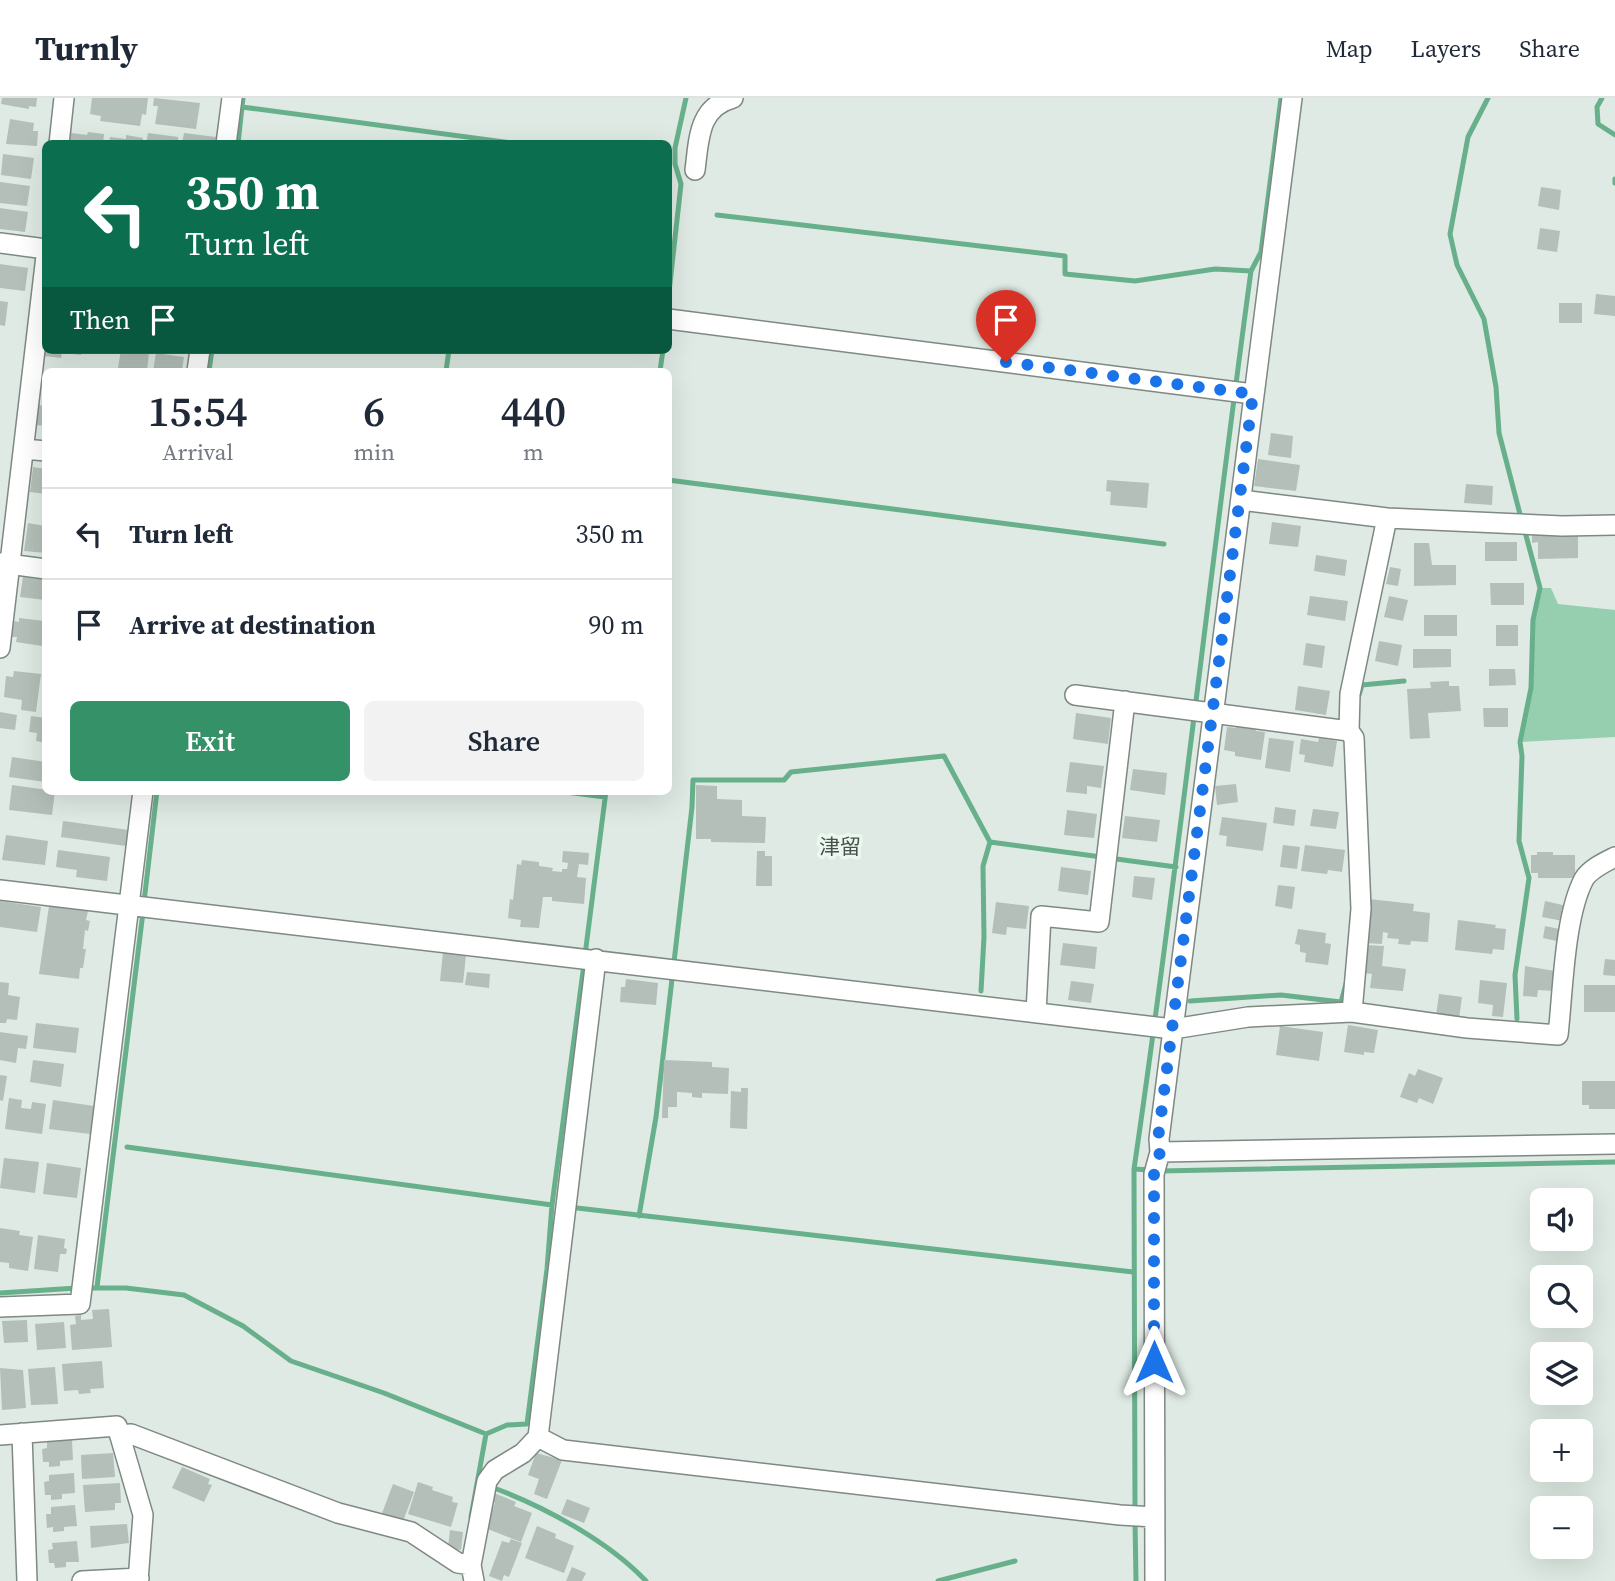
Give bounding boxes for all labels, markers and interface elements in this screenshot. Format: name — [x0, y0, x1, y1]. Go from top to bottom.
text: Turnly — [35, 26, 138, 71]
text: Map — [1326, 32, 1373, 65]
text: Layers — [1411, 32, 1481, 65]
text: Share — [1519, 32, 1580, 65]
text: 350 m — [185, 158, 320, 225]
icon: left — [70, 168, 161, 259]
text: Turn left — [185, 222, 309, 266]
pin — [976, 290, 1036, 362]
icon: arrive — [144, 301, 182, 339]
icon: arrive — [987, 301, 1025, 339]
text: Then — [70, 302, 130, 338]
text: 15:54 — [148, 382, 248, 440]
text: 6 — [363, 382, 385, 440]
text: 440 — [501, 382, 566, 440]
text: Arrival — [162, 436, 233, 468]
text: min — [353, 436, 395, 468]
text: m — [523, 436, 544, 468]
icon: left — [70, 515, 108, 553]
text: Turn left — [129, 516, 233, 552]
text: 350 m — [576, 516, 644, 552]
icon: arrive — [70, 606, 108, 644]
text: Arrive at destination — [129, 607, 376, 643]
text: 90 m — [589, 607, 644, 643]
button: Exit — [70, 701, 350, 781]
button: Share — [364, 701, 644, 781]
district label: 津留 — [819, 832, 861, 861]
map controls — [1530, 1188, 1593, 1559]
button: sound — [1530, 1188, 1593, 1251]
button: search — [1530, 1265, 1593, 1328]
position arrow — [1117, 1325, 1191, 1399]
button: layers — [1530, 1342, 1593, 1405]
button: + — [1530, 1419, 1593, 1482]
button: − — [1530, 1496, 1593, 1559]

